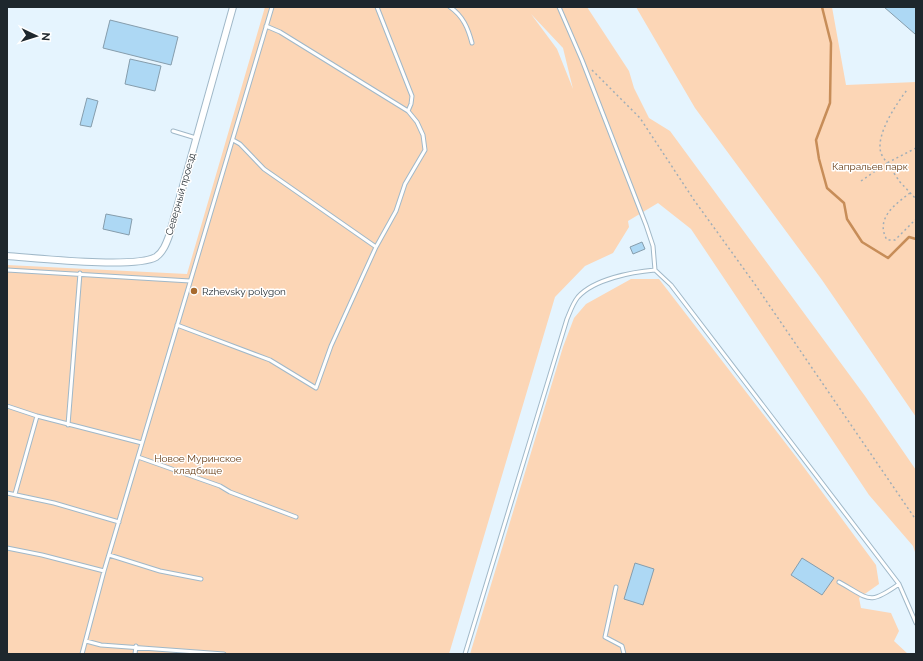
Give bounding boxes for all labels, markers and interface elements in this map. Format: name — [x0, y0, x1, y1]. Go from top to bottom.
north arrow — [16, 16, 56, 56]
text: N — [39, 32, 52, 41]
street label: Северный проезд — [163, 151, 198, 237]
park label: Капральев парк — [832, 161, 908, 172]
marker: Rzhevsky polygon — [189, 286, 199, 296]
place label: Rzhevsky polygon — [202, 286, 286, 297]
park label: Новое Муринское кладбище — [154, 453, 242, 476]

